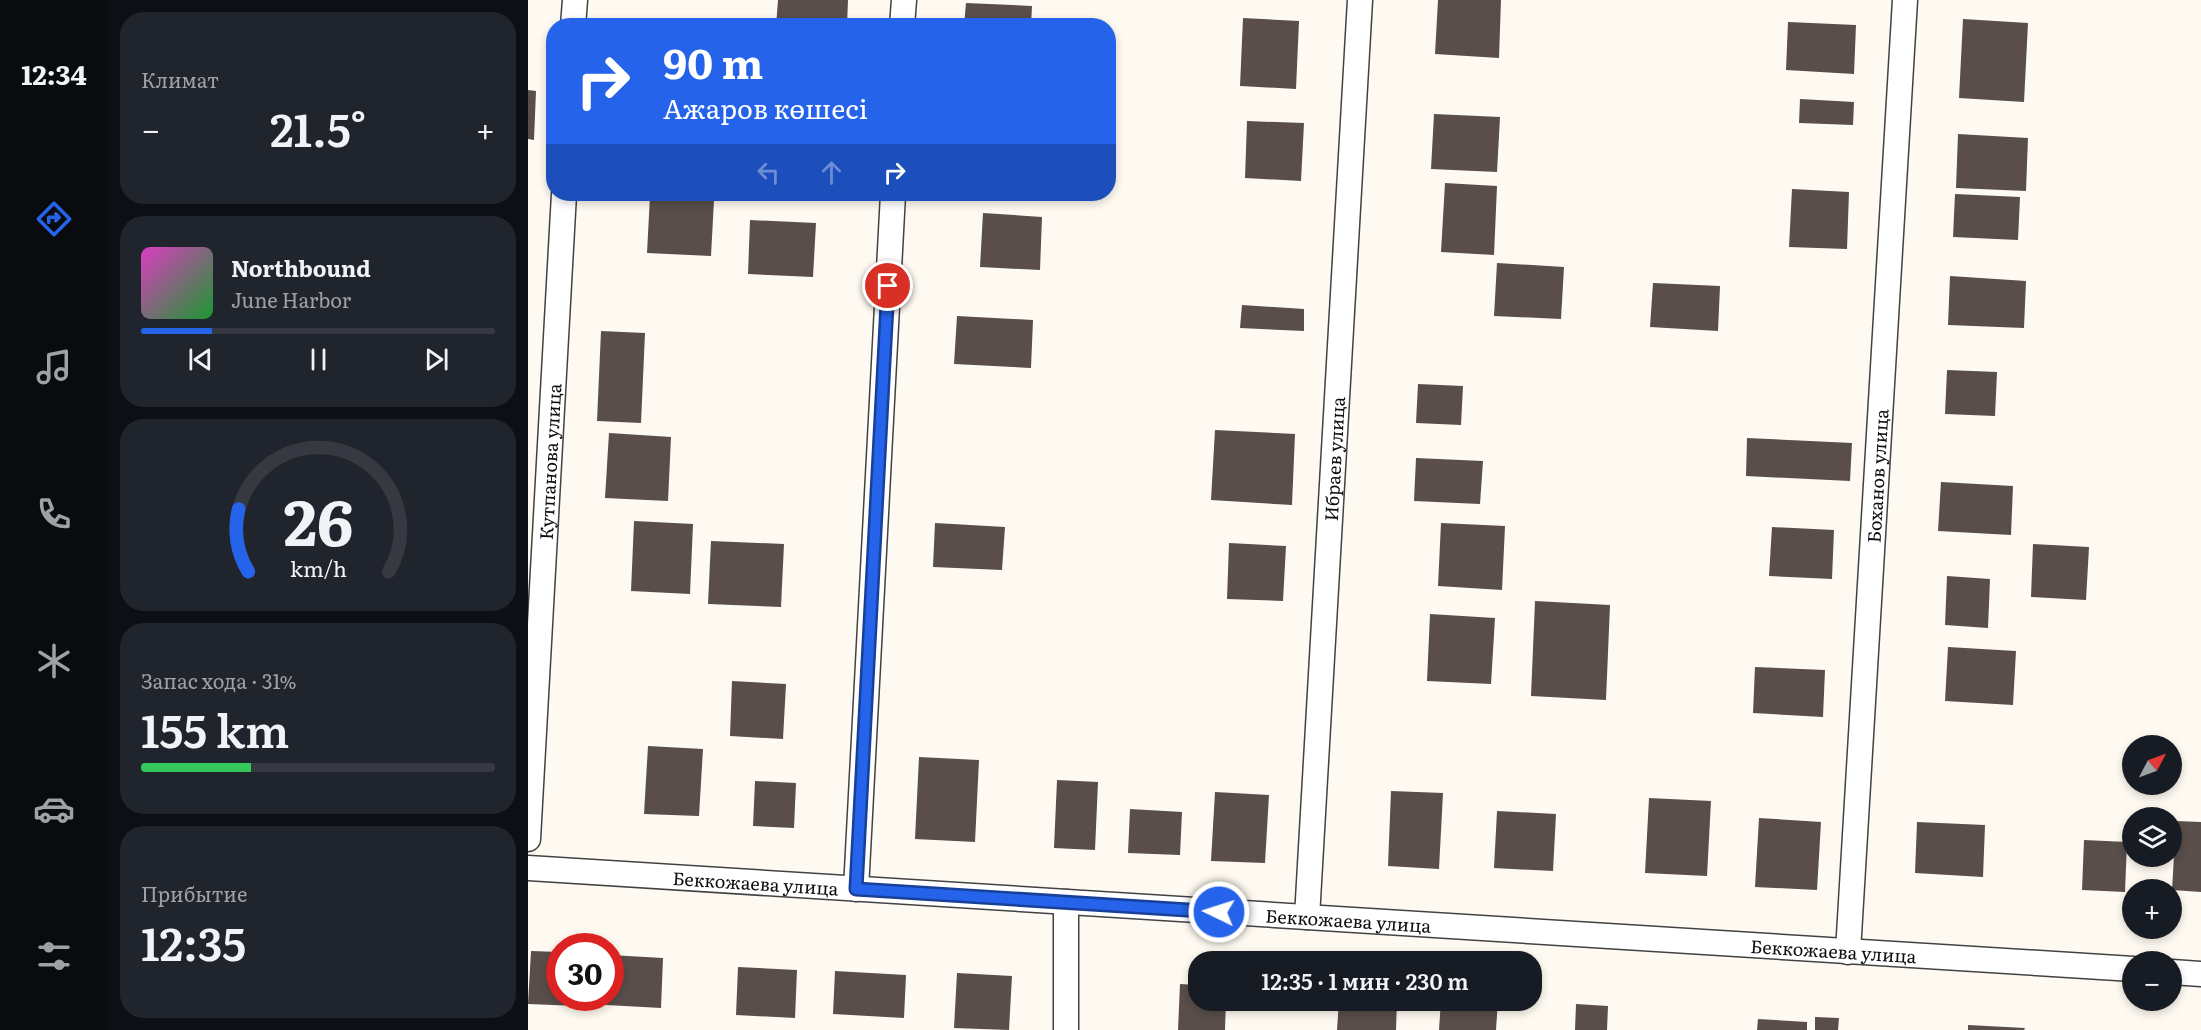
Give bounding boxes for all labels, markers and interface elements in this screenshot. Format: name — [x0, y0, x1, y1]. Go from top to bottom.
text: 90 m — [663, 30, 763, 92]
icon: right — [564, 42, 642, 120]
text: 12:34 — [21, 53, 87, 93]
text: Климат — [141, 64, 219, 94]
text: Ажаров көшесі — [663, 87, 868, 127]
text: 21.5° — [270, 94, 366, 161]
text: − — [141, 103, 160, 152]
text: + — [476, 103, 495, 152]
icon: left — [752, 156, 785, 189]
icon: ahead — [815, 156, 848, 189]
icon: right — [878, 156, 911, 189]
icon: directions — [33, 198, 75, 240]
text: Northbound — [231, 251, 371, 284]
pin — [862, 260, 913, 311]
icon: arrive — [871, 269, 904, 302]
text: June Harbor — [231, 284, 351, 314]
icon: previous — [184, 343, 217, 376]
icon: pause — [302, 343, 335, 376]
icon: next — [420, 343, 453, 376]
icon: music — [33, 346, 75, 388]
street label: Кутпанова улица — [531, 382, 567, 541]
street label: Ибраев улица — [1316, 395, 1351, 522]
street label: Боханов улица — [1859, 408, 1894, 544]
text: 26 — [283, 473, 353, 565]
icon: phone — [33, 493, 75, 535]
text: km/h — [289, 552, 347, 584]
icon: climate — [33, 640, 75, 682]
text: Запас хода · 31% — [141, 665, 297, 695]
text: 155 km — [141, 695, 289, 762]
north arrow — [2122, 735, 2182, 795]
map controls — [2122, 735, 2182, 1011]
icon: car — [33, 788, 75, 830]
button: layers — [2122, 807, 2182, 867]
street label: Беккожаева улица — [672, 864, 840, 901]
text: Прибытие — [141, 878, 247, 908]
button: + — [2122, 879, 2182, 939]
position arrow — [1187, 880, 1251, 944]
street label: Беккожаева улица — [1265, 901, 1432, 938]
text: 12:35 — [141, 908, 246, 975]
street label: Беккожаева улица — [1750, 931, 1917, 969]
speed limit sign: 30 — [546, 933, 624, 1011]
icon: filters — [33, 935, 75, 977]
button: − — [2122, 951, 2182, 1011]
text: 12:35 · 1 мин · 230 m — [1261, 964, 1469, 997]

